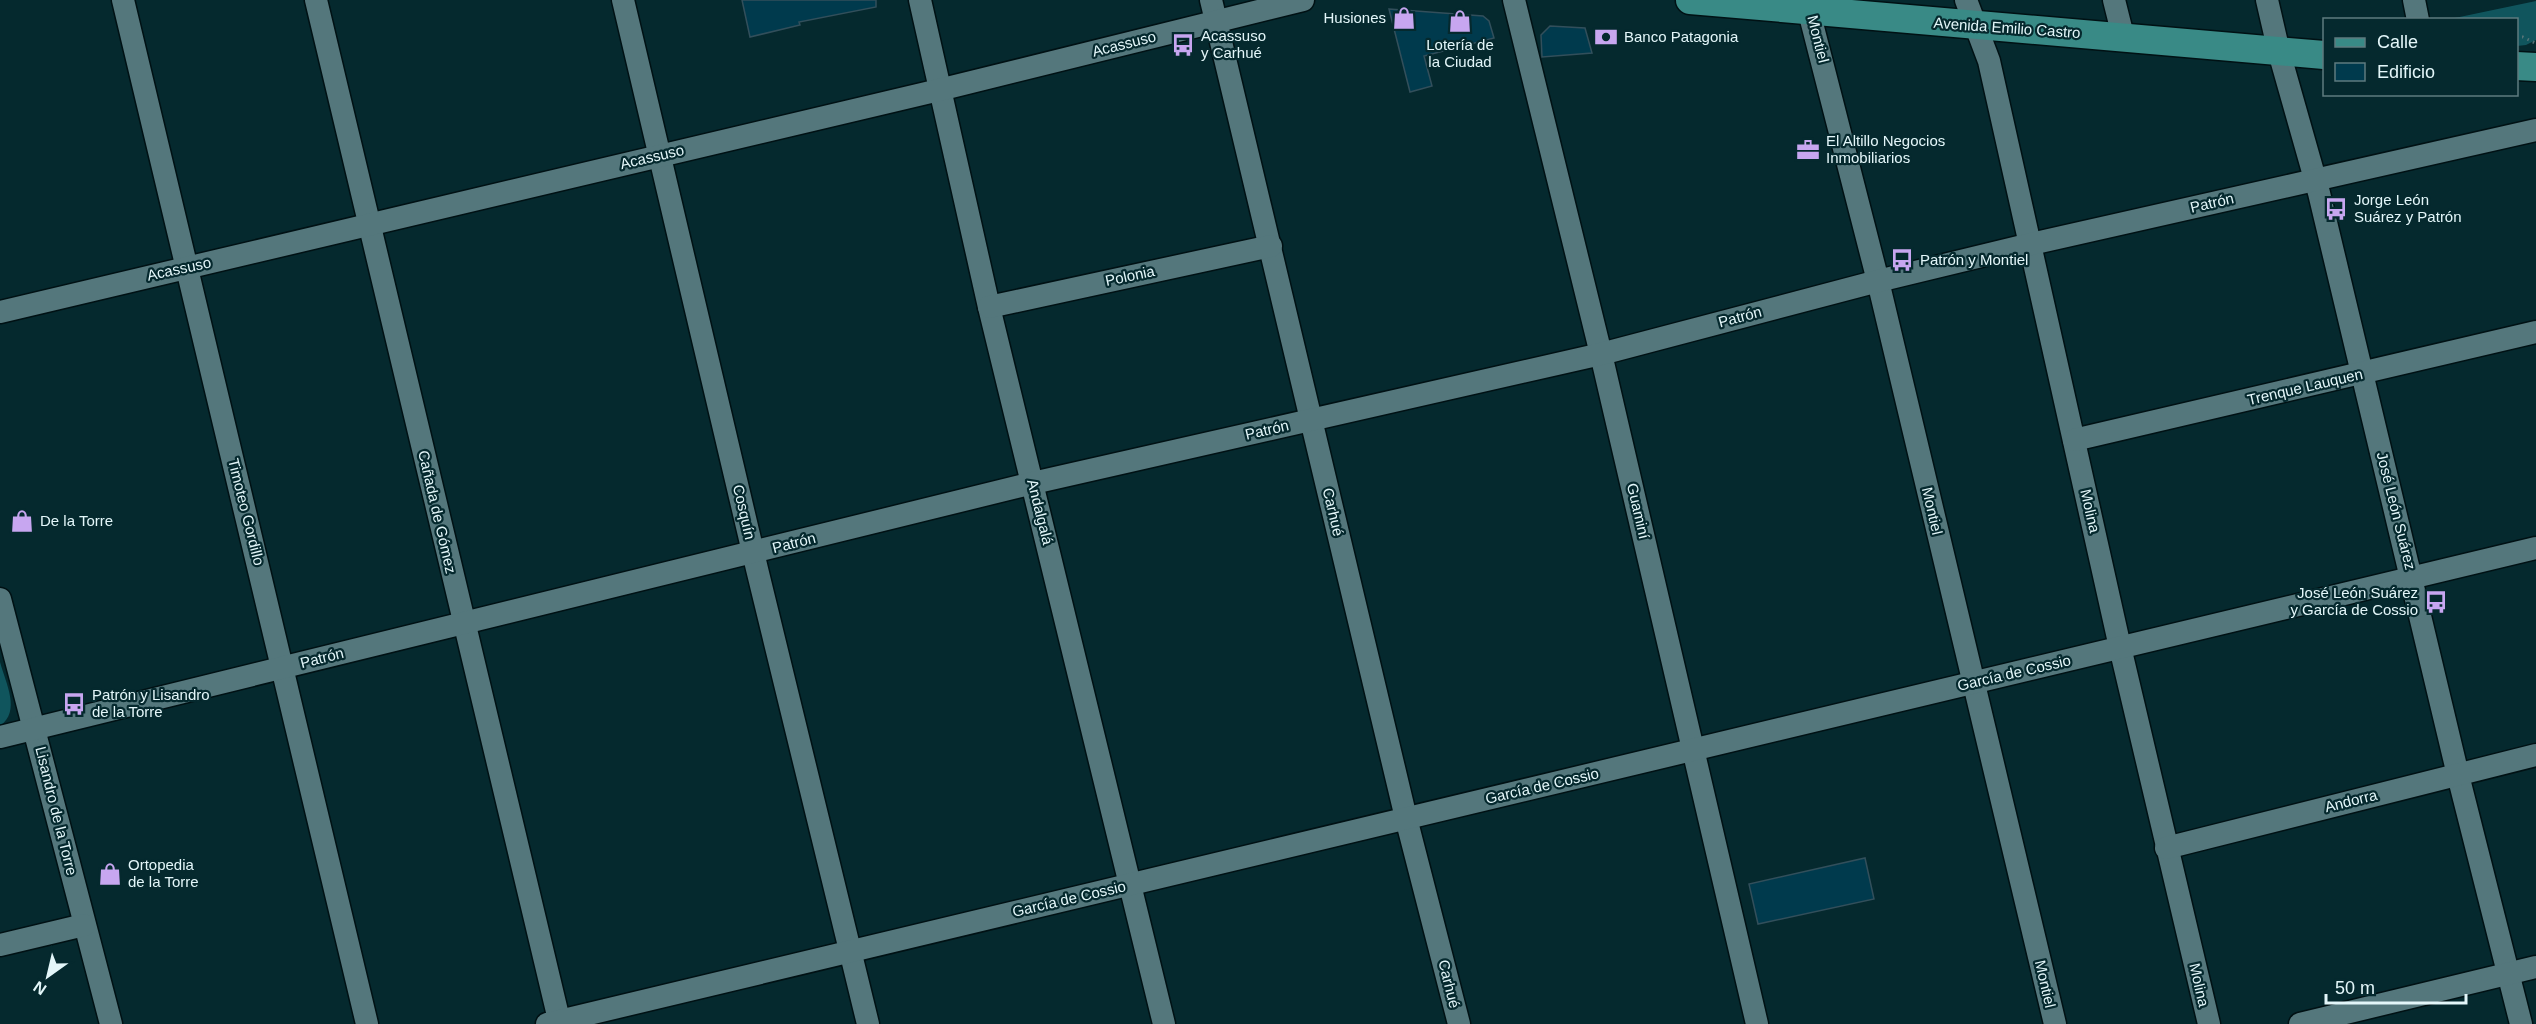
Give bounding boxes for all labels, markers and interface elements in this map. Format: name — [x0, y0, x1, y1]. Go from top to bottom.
shop icon: Husiones — [1391, 5, 1417, 31]
shop icon: Lotería de la Ciudad — [1447, 8, 1473, 34]
place label: Husiones — [1323, 9, 1386, 26]
street label: Montiel — [1804, 13, 1833, 64]
street label: Avenida Emilio Castro — [1933, 14, 2081, 41]
legend — [2323, 18, 2518, 96]
bank icon: Banco Patagonia — [1593, 24, 1619, 50]
street label: Acassuso — [1090, 27, 1157, 60]
place label: Acassuso y Carhué — [1201, 27, 1266, 61]
place label: Banco Patagonia — [1624, 28, 1739, 45]
bus stop icon: Acassuso y Carhué — [1170, 32, 1196, 58]
text: Calle — [2377, 32, 2418, 52]
place label: Lotería de la Ciudad — [1426, 36, 1494, 70]
text: Edificio — [2377, 62, 2435, 82]
place label: El Altillo Negocios Inmobiliarios — [1826, 132, 1945, 166]
office icon: El Altillo Negocios Inmobiliarios — [1795, 137, 1821, 163]
street label: Acassuso — [618, 141, 685, 172]
street label: Patrón — [2188, 189, 2235, 216]
place label: Jorge León Suárez y Patrón — [2354, 191, 2462, 225]
bus stop icon: Jorge León Suárez y Patrón — [2323, 196, 2349, 222]
bus stop icon: Patrón y Montiel — [1889, 247, 1915, 273]
place label: Patrón y Montiel — [1920, 251, 2028, 268]
street label: Acassuso — [145, 253, 212, 284]
street label: Polonia — [1104, 262, 1157, 289]
street label: Patrón — [1716, 303, 1763, 330]
street label: Trenque Lauquen — [2246, 365, 2364, 408]
street label: Patrón — [1243, 416, 1290, 443]
street label: Cañada de Gómez — [415, 449, 460, 575]
street label: José León Suárez — [2374, 450, 2419, 572]
street label: Timoteo Gordillo — [225, 457, 268, 567]
street label: Andalgalá — [1024, 477, 1057, 547]
street label: Guaminí — [1624, 481, 1653, 541]
street label: Cosquín — [730, 483, 759, 541]
street label: Montiel — [1919, 485, 1946, 536]
street label: Carhué — [1320, 486, 1347, 538]
street label: Molina — [2077, 487, 2104, 535]
shop icon: De la Torre — [9, 508, 35, 534]
place label: De la Torre — [40, 512, 113, 529]
street label: Patrón — [770, 529, 817, 556]
place label: José León Suárez y García de Cossio — [2290, 584, 2418, 618]
bus stop icon: José León Suárez y García de Cossio — [2423, 589, 2449, 615]
street label: Patrón — [298, 644, 345, 671]
street label: García de Cossio — [1956, 651, 2072, 694]
place label: Patrón y Lisandro de la Torre — [92, 686, 210, 720]
bus stop icon: Patrón y Lisandro de la Torre — [61, 691, 87, 717]
street label: Lisandro de la Torre — [32, 745, 81, 877]
street label: García de Cossio — [1484, 764, 1600, 807]
street label: Andorra — [2323, 786, 2379, 815]
place label: Ortopedia de la Torre — [128, 856, 199, 890]
shop icon: Ortopedia de la Torre — [97, 861, 123, 887]
street label: García de Cossio — [1011, 877, 1127, 920]
north arrow — [18, 946, 78, 1006]
street label: Carhué — [1435, 958, 1464, 1010]
street label: Montiel — [2032, 958, 2059, 1009]
street label: Molina — [2186, 961, 2213, 1009]
scale bar — [2326, 967, 2466, 1005]
text: N — [30, 978, 49, 998]
text: 50 m — [2335, 978, 2375, 998]

